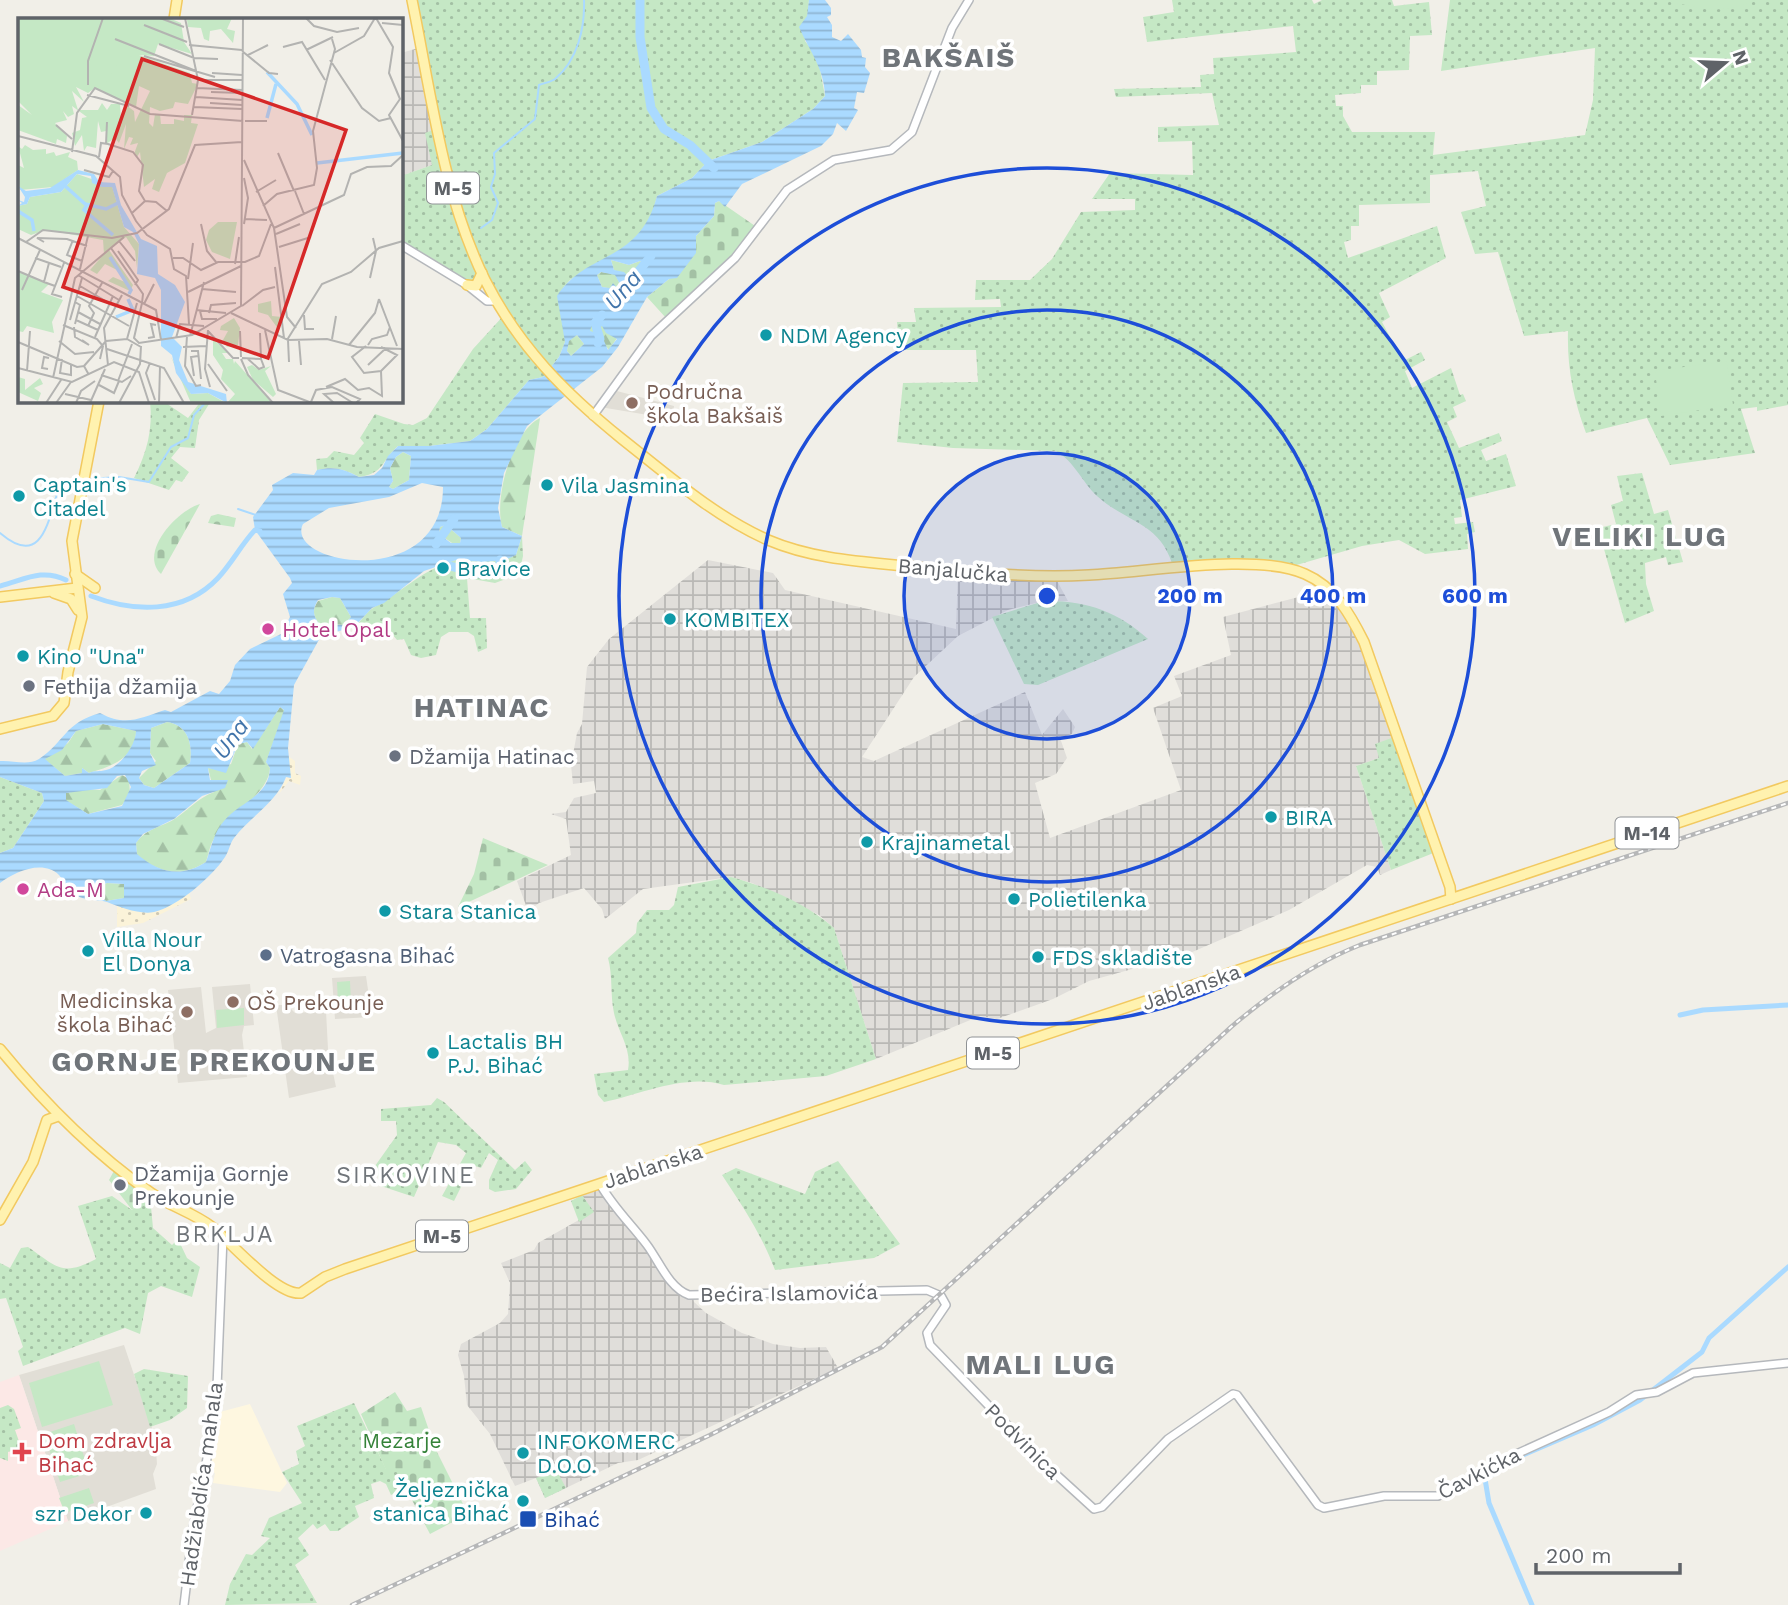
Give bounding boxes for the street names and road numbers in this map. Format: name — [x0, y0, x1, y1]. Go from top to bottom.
road number: M-5 — [427, 172, 479, 204]
street label: Banjalučka — [897, 553, 1009, 587]
road number: M-14 — [1616, 818, 1678, 848]
street label: Jablanska — [1138, 958, 1244, 1016]
road number: M-5 — [967, 1037, 1019, 1068]
street label: Jablanska — [600, 1138, 706, 1194]
road number: M-5 — [416, 1220, 468, 1252]
street label: Bećira Islamovića — [700, 1279, 878, 1307]
street label: Hadžiabdića mahala — [174, 1380, 228, 1588]
street label: Podvinica — [980, 1398, 1066, 1484]
street label: Čavkićka — [1433, 1441, 1525, 1504]

